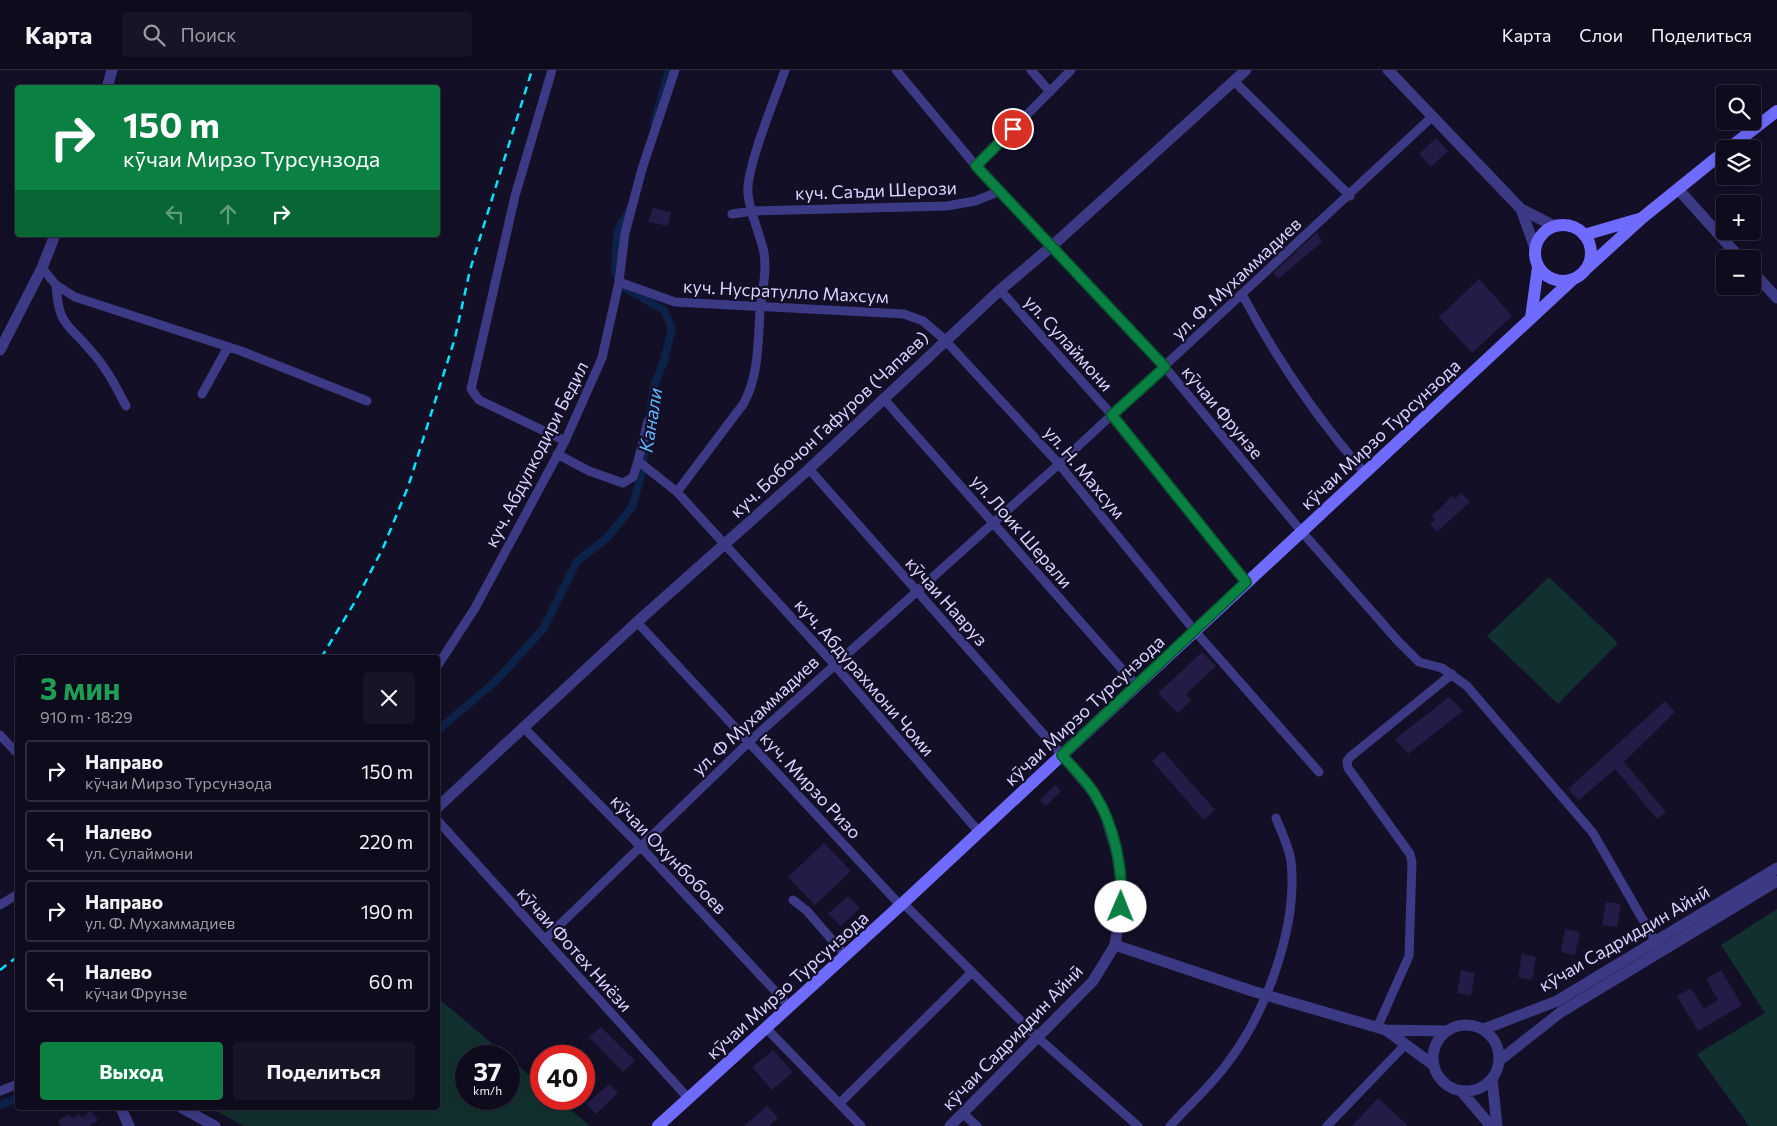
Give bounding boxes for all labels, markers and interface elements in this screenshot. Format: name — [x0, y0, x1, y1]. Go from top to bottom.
search box — [122, 12, 472, 57]
text: Карта — [25, 20, 92, 49]
icon: search — [140, 21, 168, 49]
text: Поиск — [180, 23, 236, 46]
text: Карта — [1502, 24, 1551, 46]
text: Слои — [1579, 24, 1623, 46]
text: Поделиться — [1651, 24, 1752, 46]
map controls — [1716, 85, 1761, 295]
button: search — [1716, 85, 1761, 130]
text: 150 m — [123, 102, 220, 145]
icon: right — [40, 105, 105, 170]
pin — [992, 108, 1034, 150]
icon: arrive — [999, 115, 1027, 143]
button: layers — [1716, 140, 1761, 185]
text: кӯчаи Мирзо Турсунзода — [123, 145, 380, 172]
street label: куч. Саъди Шерози — [795, 176, 957, 204]
button: + — [1716, 195, 1761, 240]
icon: left — [161, 200, 189, 228]
icon: ahead — [214, 200, 242, 228]
icon: right — [267, 200, 295, 228]
street label: ул. Ф. Мухаммадиев — [1167, 212, 1305, 344]
button: − — [1716, 250, 1761, 295]
street label: куч. Нусратулло Махсум — [683, 275, 889, 307]
street label: ул. Сулаймони — [1020, 290, 1118, 396]
street label: куч. Бобочон Гафуров (Чапаев) — [725, 326, 933, 522]
street label: кӯчаи Мирзо Турсунзода — [1296, 354, 1464, 514]
street label: куч. Абдулкодири Бедил — [480, 357, 592, 551]
street label: кӯчаи Фрунзе — [1178, 361, 1268, 463]
water label: Канали — [634, 386, 666, 454]
street label: ул. Н. Махсум — [1040, 421, 1130, 523]
street label: ул. Лоик Шерали — [967, 470, 1077, 592]
street label: кӯчаи Навруз — [901, 552, 993, 650]
street label: куч. Абдурахмони Чоми — [791, 594, 939, 760]
street label: кӯчаи Мирзо Турсунзода — [1000, 630, 1168, 790]
street label: ул. Ф Мухаммадиев — [687, 651, 823, 779]
text: 3 мин — [40, 669, 120, 706]
button: close — [363, 672, 415, 724]
text: 910 m · 18:29 — [40, 707, 133, 726]
street label: куч. Мирзо Ризо — [756, 727, 866, 843]
text: Направо — [85, 750, 163, 773]
icon: right — [42, 757, 70, 785]
text: 150 m — [361, 760, 413, 783]
text: кӯчаи Мирзо Турсунзода — [85, 773, 272, 792]
street label: кӯчаи Охунбобоев — [606, 790, 732, 918]
text: Налево — [85, 820, 152, 843]
icon: left — [42, 827, 70, 855]
text: 220 m — [359, 830, 413, 853]
text: ул. Сулаймони — [85, 843, 193, 862]
position arrow — [1094, 880, 1146, 932]
street label: кӯчаи Садриддин Айнӣ — [1535, 880, 1713, 996]
street label: кӯчаи Фотех Ниёзи — [513, 882, 637, 1016]
text: Направо — [85, 890, 163, 913]
icon: right — [42, 897, 70, 925]
text: 190 m — [361, 900, 413, 923]
street label: кӯчаи Мирзо Турсунзода — [701, 906, 873, 1064]
text: ул. Ф. Мухаммадиев — [85, 913, 235, 932]
text: Налево — [85, 960, 152, 983]
street label: кӯчаи Садриддин Айнӣ — [937, 960, 1087, 1114]
icon: left — [42, 967, 70, 995]
text: 60 m — [369, 970, 413, 993]
text: кӯчаи Фрунзе — [85, 983, 187, 1002]
button: Выход — [40, 1042, 223, 1100]
button: Поделиться — [233, 1042, 415, 1100]
speed limit sign: 40 — [530, 1045, 595, 1110]
text: 37 — [473, 1056, 502, 1086]
text: km/h — [473, 1083, 502, 1097]

